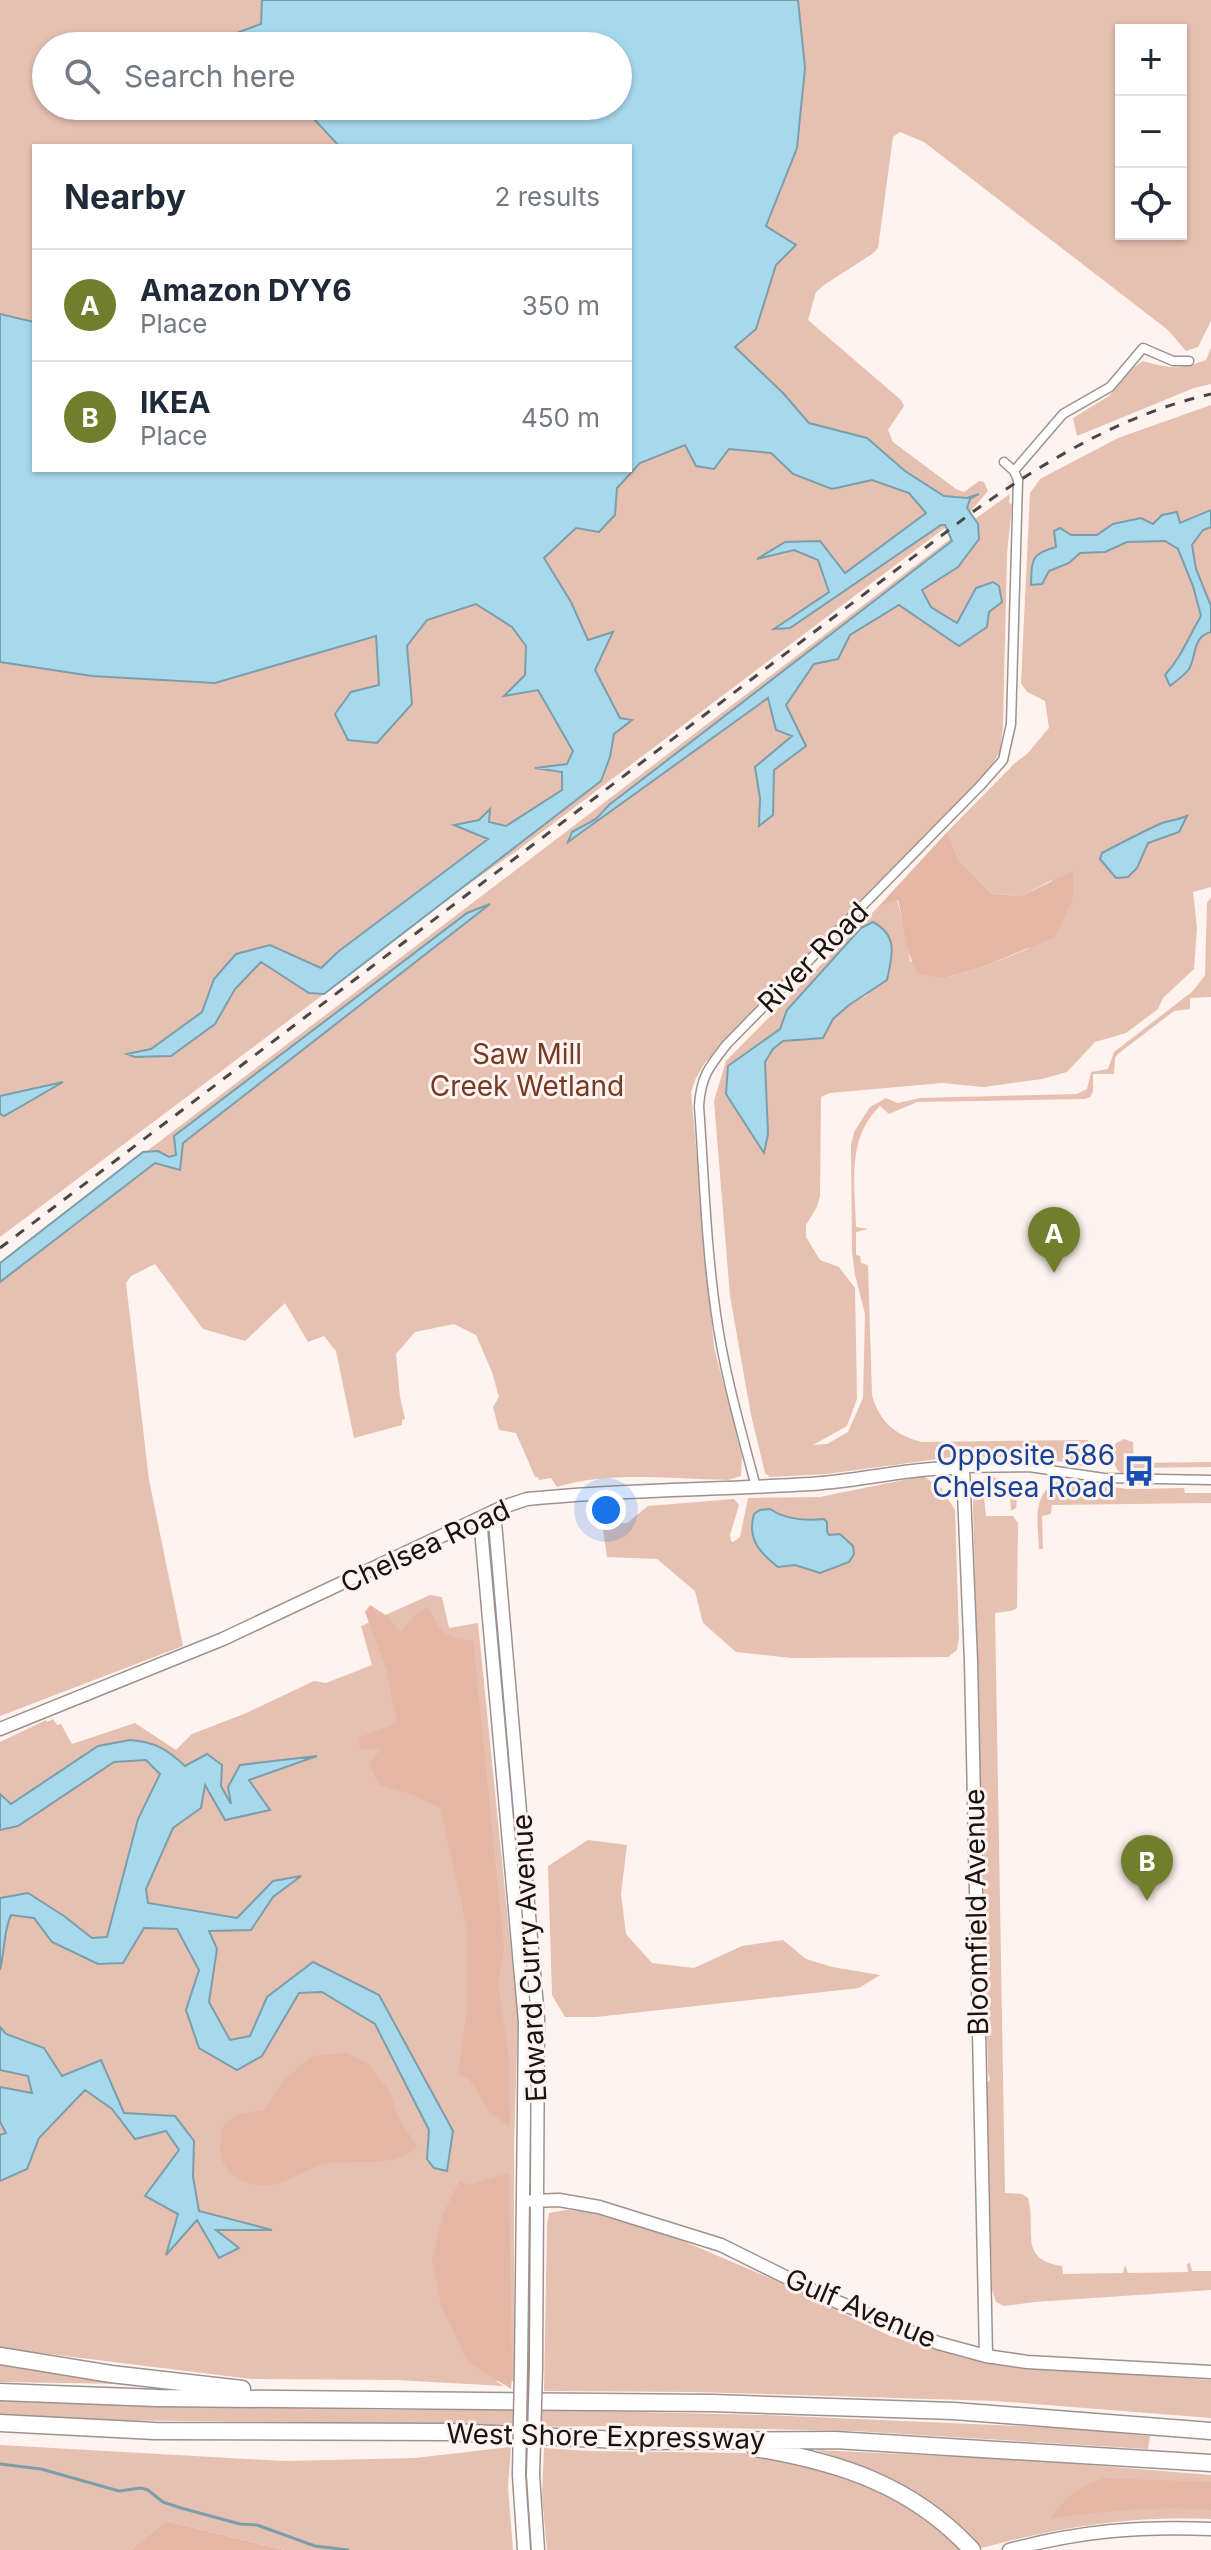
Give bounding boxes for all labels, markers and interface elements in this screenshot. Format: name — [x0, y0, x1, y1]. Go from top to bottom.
map controls — [1115, 24, 1187, 240]
button: + — [1115, 24, 1187, 96]
search box — [32, 32, 632, 120]
icon: search — [60, 54, 104, 98]
text: Search here — [124, 58, 296, 94]
button: − — [1115, 96, 1187, 168]
button: locate — [1115, 168, 1187, 240]
text: Nearby — [64, 176, 186, 217]
text: 2 results — [495, 181, 600, 212]
text: Amazon DYY6 — [140, 272, 352, 308]
text: A — [80, 290, 100, 321]
text: 350 m — [522, 290, 600, 321]
text: Place — [140, 308, 208, 339]
text: IKEA — [140, 384, 211, 420]
text: B — [81, 402, 99, 433]
text: 450 m — [521, 402, 600, 433]
text: Place — [140, 420, 208, 451]
street label: River Road — [751, 895, 875, 1019]
park label: Saw Mill Creek Wetland — [430, 1037, 624, 1103]
pin: A — [1028, 1207, 1080, 1273]
place label: Opposite 586 Chelsea Road — [932, 1438, 1115, 1504]
bus stop icon: Opposite 586 Chelsea Road — [1122, 1454, 1156, 1488]
your location — [586, 1490, 626, 1530]
street label: Chelsea Road — [335, 1492, 515, 1600]
street label: Bloomfield Avenue — [957, 1788, 995, 2036]
street label: Edward Curry Avenue — [504, 1813, 554, 2103]
pin: B — [1121, 1835, 1173, 1901]
street label: Gulf Avenue — [780, 2261, 942, 2355]
street label: West Shore Expressway — [446, 2416, 766, 2456]

